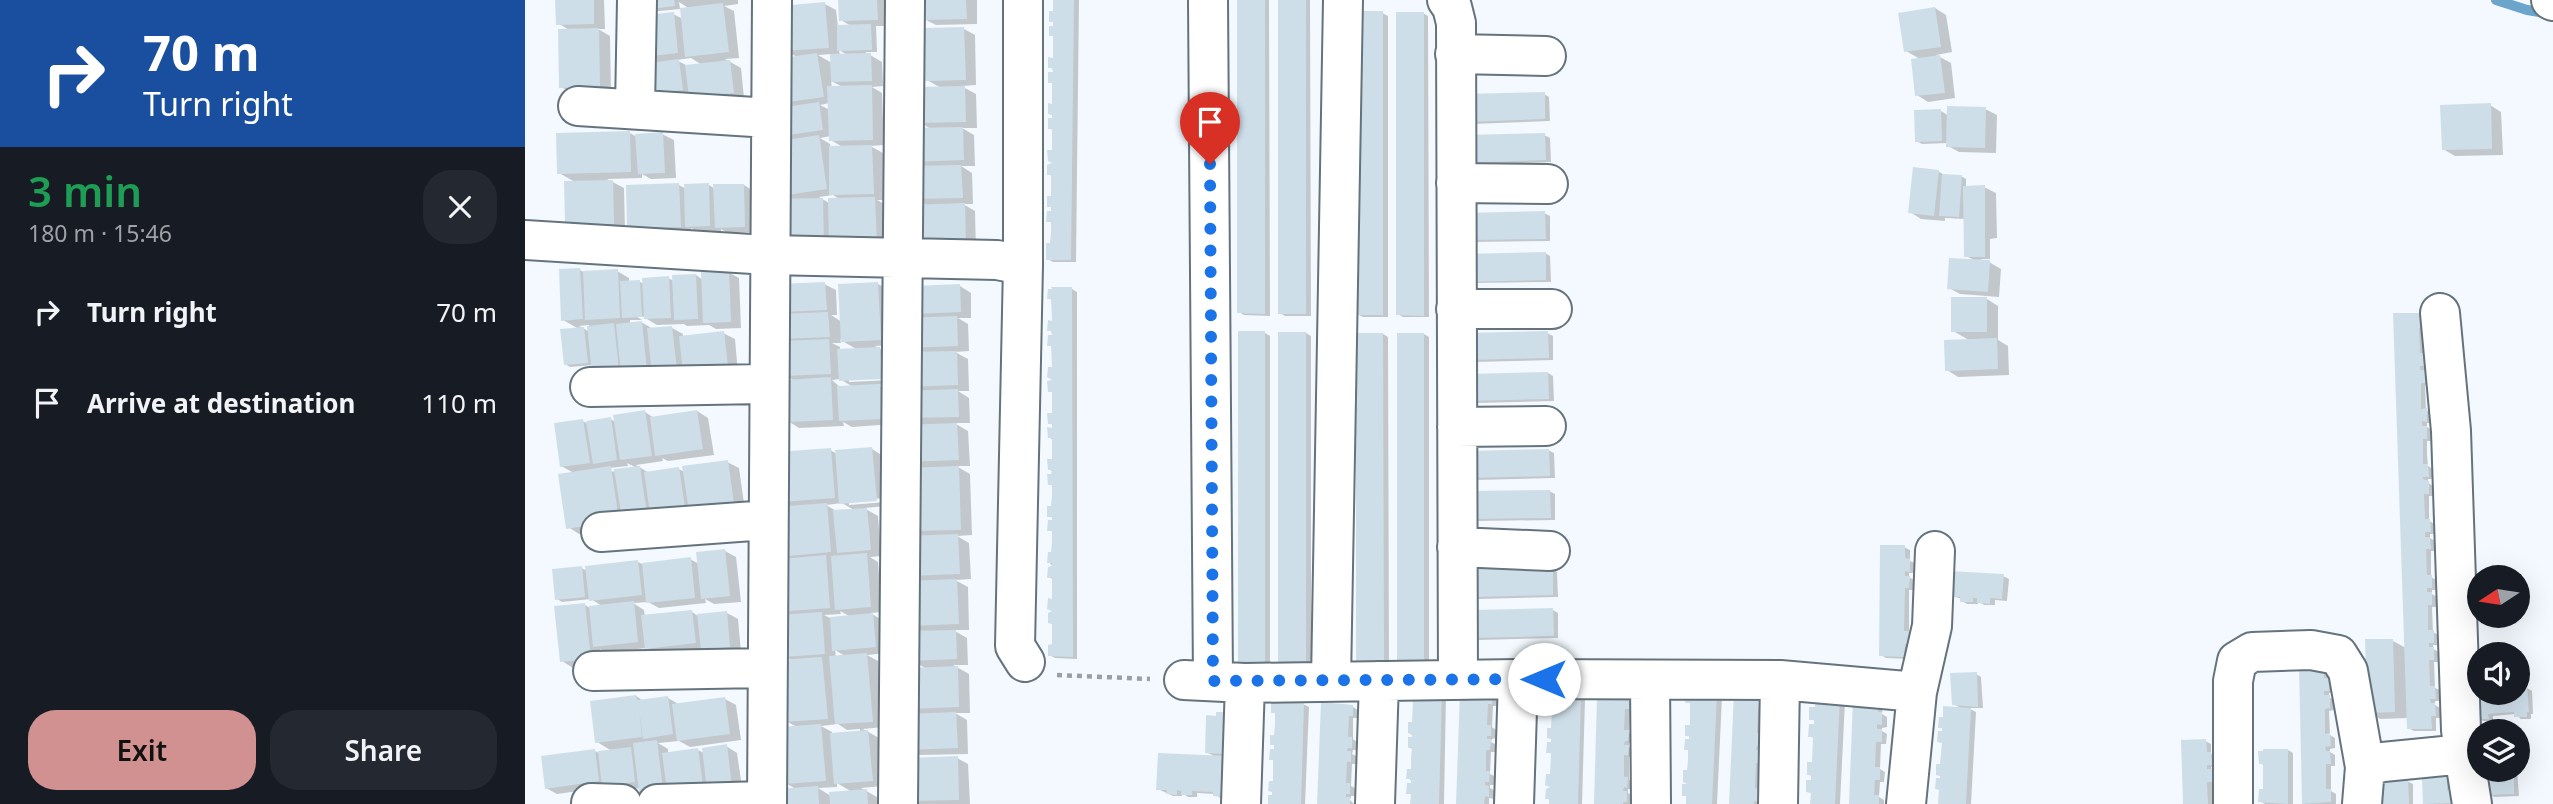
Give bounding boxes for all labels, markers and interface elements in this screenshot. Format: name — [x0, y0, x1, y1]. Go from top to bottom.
text: 70 m — [143, 19, 260, 85]
icon: right — [28, 28, 119, 119]
text: Turn right — [143, 82, 293, 125]
pin — [1180, 92, 1240, 164]
icon: arrive — [1191, 103, 1229, 141]
text: 3 min — [28, 162, 142, 219]
button: close — [423, 170, 497, 244]
text: 180 m · 15:46 — [28, 217, 172, 249]
icon: right — [28, 293, 66, 331]
text: Turn right — [87, 294, 217, 330]
text: 70 m — [436, 294, 497, 330]
icon: arrive — [28, 384, 66, 422]
text: Arrive at destination — [87, 385, 356, 421]
text: 110 m — [421, 385, 497, 421]
north arrow — [2467, 565, 2531, 628]
map controls — [2467, 565, 2530, 782]
position arrow — [1507, 642, 1581, 716]
button: sound — [2467, 642, 2530, 705]
button: Exit — [28, 710, 256, 790]
button: Share — [270, 710, 497, 790]
button: layers — [2467, 719, 2530, 782]

